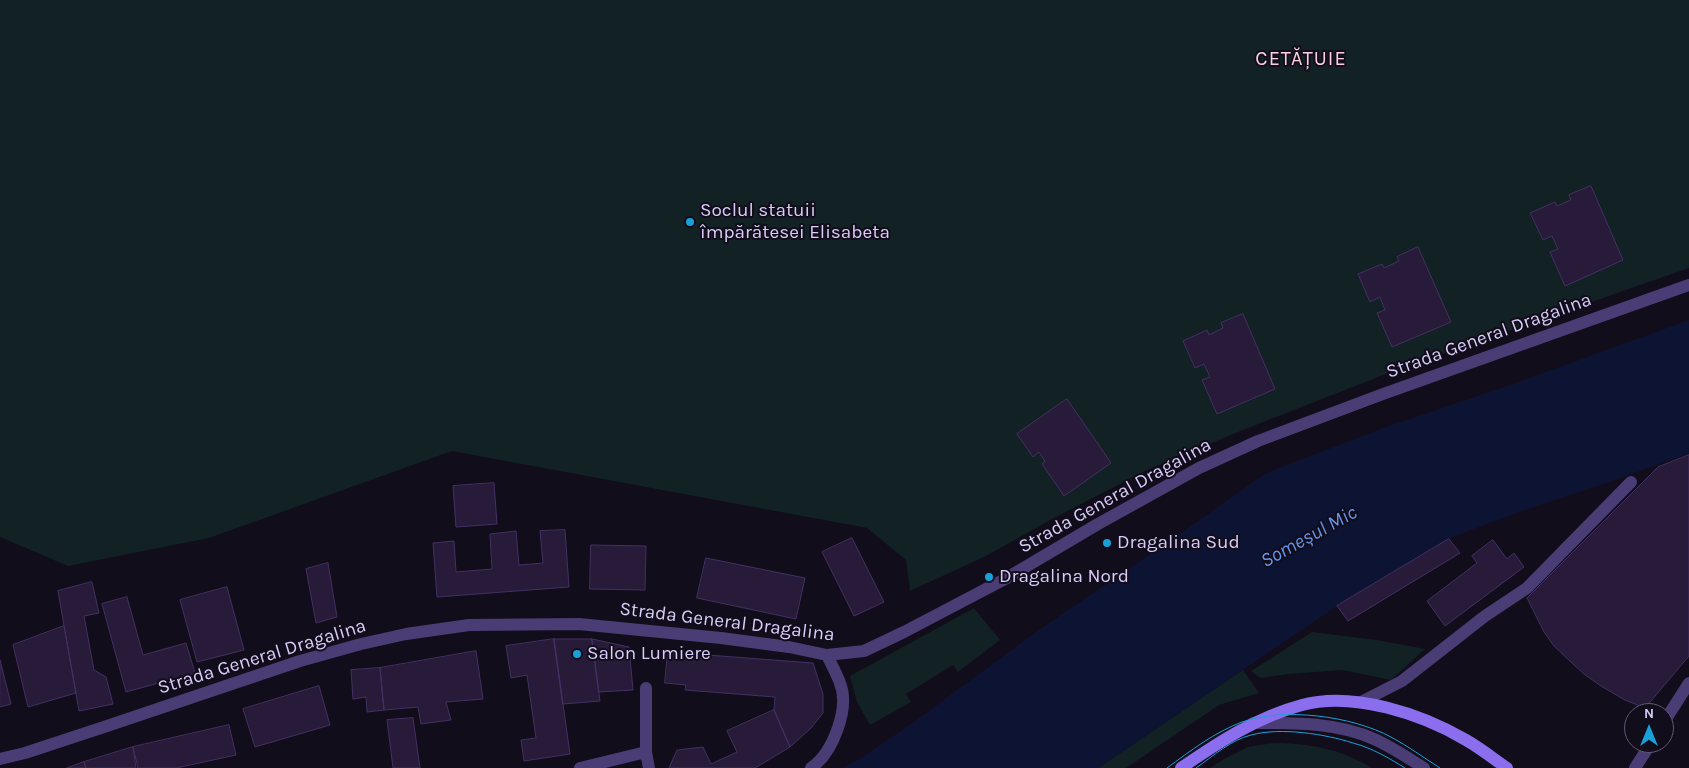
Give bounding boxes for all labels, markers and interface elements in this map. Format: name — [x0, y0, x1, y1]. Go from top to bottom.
district label: CETĂȚUIE — [1254, 47, 1348, 71]
place label: Soclul statuii împărătesei Elisabeta — [700, 200, 890, 244]
marker: Soclul statuii împărătesei Elisabeta — [684, 216, 696, 228]
street label: Strada General Dragalina — [1383, 288, 1595, 384]
street label: Strada General Dragalina — [1015, 434, 1215, 558]
water label: Someșul Mic — [1257, 501, 1361, 573]
place label: Dragalina Sud — [1117, 532, 1240, 554]
marker: Dragalina Sud — [1101, 537, 1113, 549]
place label: Dragalina Nord — [999, 566, 1129, 588]
marker: Dragalina Nord — [983, 571, 995, 583]
street label: Strada General Dragalina — [618, 597, 836, 647]
street label: Strada General Dragalina — [155, 614, 369, 700]
place label: Salon Lumiere — [587, 643, 711, 665]
marker: Salon Lumiere — [571, 648, 583, 660]
north arrow — [1624, 703, 1674, 753]
text: N — [1644, 705, 1654, 722]

